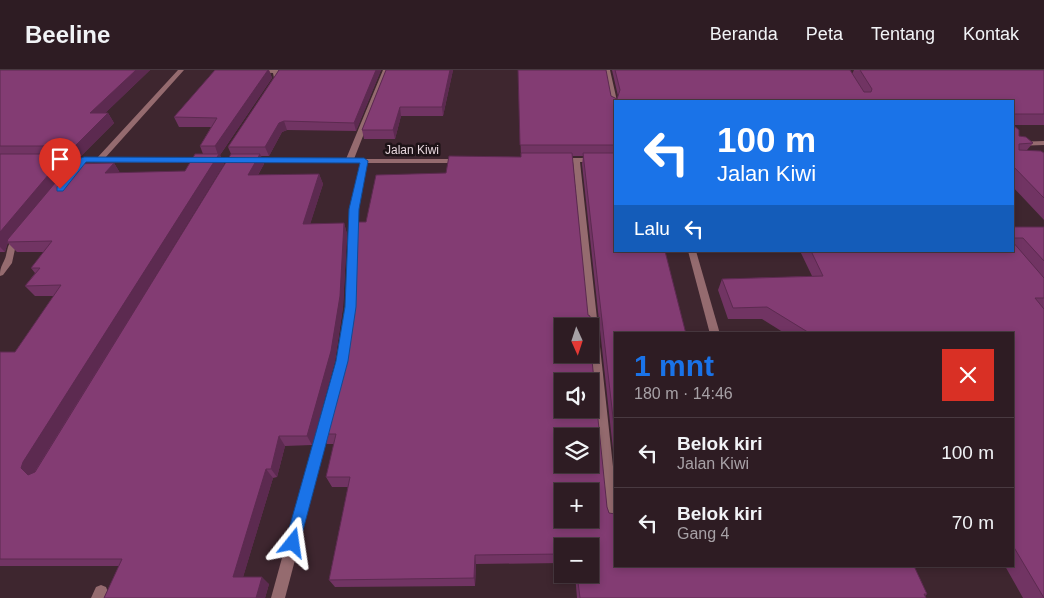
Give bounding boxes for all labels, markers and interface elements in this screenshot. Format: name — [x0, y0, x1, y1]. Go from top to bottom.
text: Beeline — [25, 21, 110, 48]
text: Beranda — [710, 24, 778, 44]
text: Peta — [806, 24, 843, 44]
text: Tentang — [871, 24, 935, 44]
text: Kontak — [963, 24, 1019, 44]
icon: left — [634, 120, 699, 185]
text: 100 m — [717, 120, 816, 159]
pin — [39, 138, 81, 189]
street label: Jalan Kiwi — [385, 143, 439, 157]
icon: arrive — [46, 145, 74, 173]
text: Jalan Kiwi — [717, 161, 816, 186]
icon: left — [680, 215, 708, 243]
text: Lalu — [634, 218, 670, 239]
north arrow — [554, 318, 599, 362]
map controls — [554, 318, 599, 583]
text: 1 mnt — [634, 349, 714, 382]
button: close — [942, 349, 994, 401]
button: sound — [554, 373, 599, 418]
text: 180 m · 14:46 — [634, 385, 733, 402]
button: layers — [554, 428, 599, 473]
text: Belok kiri — [677, 433, 763, 454]
icon: left — [634, 439, 662, 467]
text: 100 m — [941, 442, 994, 463]
text: Jalan Kiwi — [677, 455, 749, 472]
button: + — [554, 483, 599, 528]
text: Belok kiri — [677, 503, 763, 524]
icon: left — [634, 509, 662, 537]
text: 70 m — [952, 512, 994, 533]
position arrow — [266, 516, 318, 568]
text: Gang 4 — [677, 525, 729, 542]
button: − — [554, 538, 599, 583]

